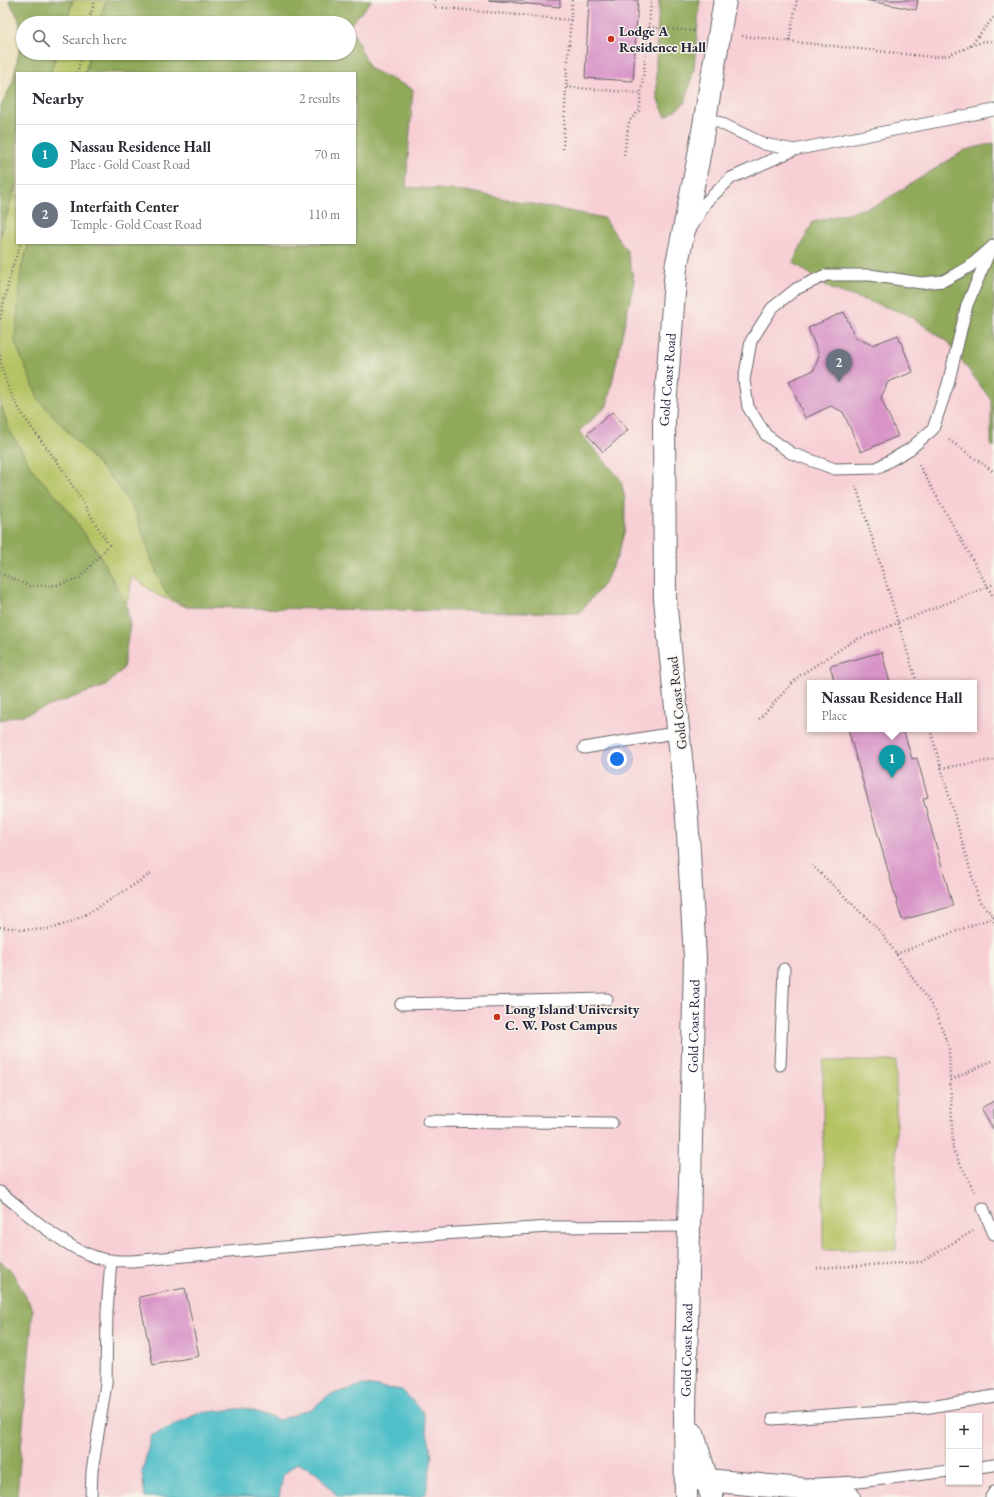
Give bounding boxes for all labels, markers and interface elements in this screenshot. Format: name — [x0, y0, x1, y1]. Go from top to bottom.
search box — [16, 16, 356, 60]
place label: Lodge A Residence Hall — [619, 22, 706, 56]
icon: search — [30, 27, 52, 49]
text: Search here — [62, 29, 127, 48]
marker: Lodge A Residence Hall — [606, 34, 616, 44]
text: Nearby — [32, 87, 84, 109]
text: 2 results — [299, 90, 340, 107]
text: Nassau Residence Hall — [70, 137, 211, 156]
text: 1 — [42, 146, 48, 163]
text: 70 m — [315, 146, 340, 163]
text: Place · Gold Coast Road — [70, 156, 190, 173]
text: Interfaith Center — [70, 197, 179, 216]
text: 2 — [42, 206, 48, 223]
text: 110 m — [309, 206, 340, 223]
text: Temple · Gold Coast Road — [70, 216, 202, 233]
street label: Gold Coast Road — [655, 331, 680, 426]
pin: 2 — [826, 349, 852, 382]
street label: Gold Coast Road — [663, 655, 691, 750]
popup — [807, 680, 977, 732]
text: Nassau Residence Hall — [822, 688, 962, 707]
text: Place — [822, 707, 847, 724]
pin: 1 — [879, 745, 905, 778]
your location — [607, 749, 627, 769]
street label: Gold Coast Road — [683, 978, 704, 1073]
place label: Long Island University C. W. Post Campus — [505, 1000, 640, 1034]
marker: Long Island University C. W. Post Campus — [492, 1012, 502, 1022]
street label: Gold Coast Road — [676, 1302, 696, 1397]
map controls — [946, 1413, 982, 1485]
button: + — [946, 1413, 982, 1449]
button: − — [946, 1449, 982, 1485]

